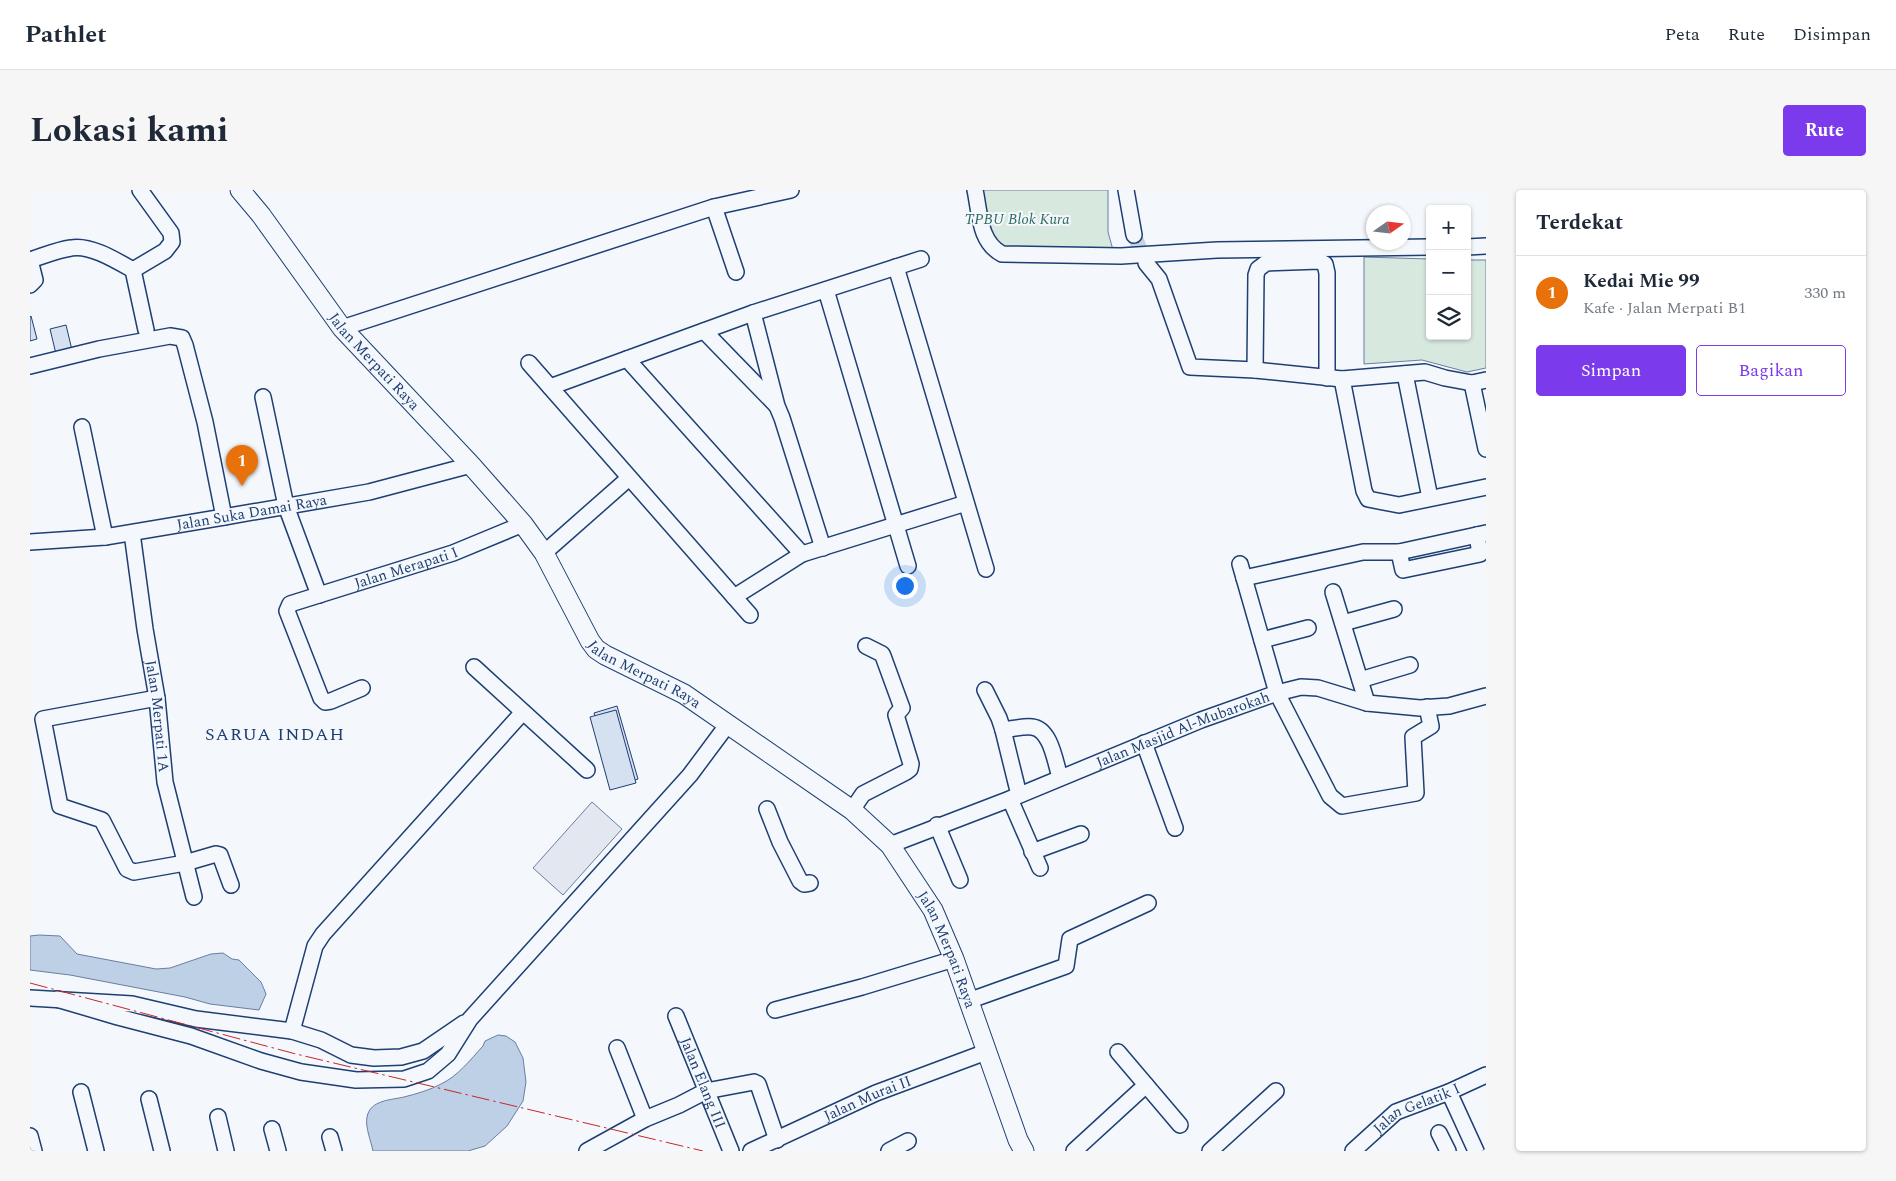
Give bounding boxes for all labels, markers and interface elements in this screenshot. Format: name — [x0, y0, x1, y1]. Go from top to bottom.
text: Pathlet — [25, 17, 107, 53]
text: Peta — [1665, 21, 1700, 48]
text: Rute — [1728, 21, 1765, 48]
text: Disimpan — [1793, 21, 1871, 48]
text: Lokasi kami — [30, 104, 229, 157]
button: Rute — [1783, 105, 1866, 156]
north arrow — [1366, 205, 1411, 250]
map controls — [1426, 205, 1471, 340]
button: + — [1426, 205, 1471, 250]
text: Terdekat — [1536, 207, 1623, 239]
park label: TPBU Blok Kura — [964, 208, 1070, 231]
button: − — [1426, 250, 1471, 295]
text: Kedai Mie 99 — [1583, 267, 1700, 296]
text: 1 — [1548, 281, 1556, 305]
text: 330 m — [1804, 281, 1846, 305]
button: layers — [1426, 295, 1471, 340]
text: Kafe · Jalan Merpati B1 — [1583, 296, 1746, 320]
street label: Jalan Merpati Raya — [322, 308, 425, 416]
button: Simpan — [1536, 345, 1686, 396]
button: Bagikan — [1696, 345, 1846, 396]
pin: 1 — [226, 445, 258, 486]
street label: Jalan Suka Damai Raya — [175, 488, 329, 537]
street label: Jalan Merapati I — [351, 541, 462, 595]
your location — [892, 573, 918, 599]
street label: Jalan Merpati Raya — [581, 635, 706, 715]
street label: Jalan Merpati 1A — [139, 658, 175, 773]
street label: Jalan Masjid Al-Mubarokah — [1093, 685, 1273, 774]
district label: SARUA INDAH — [205, 721, 345, 748]
street label: Jalan Merpati Raya — [911, 886, 982, 1012]
street label: Jalan Elang III — [674, 1034, 732, 1132]
street label: Jalan Murai II — [820, 1070, 915, 1128]
street label: Jalan Gelatik I — [1368, 1077, 1464, 1140]

